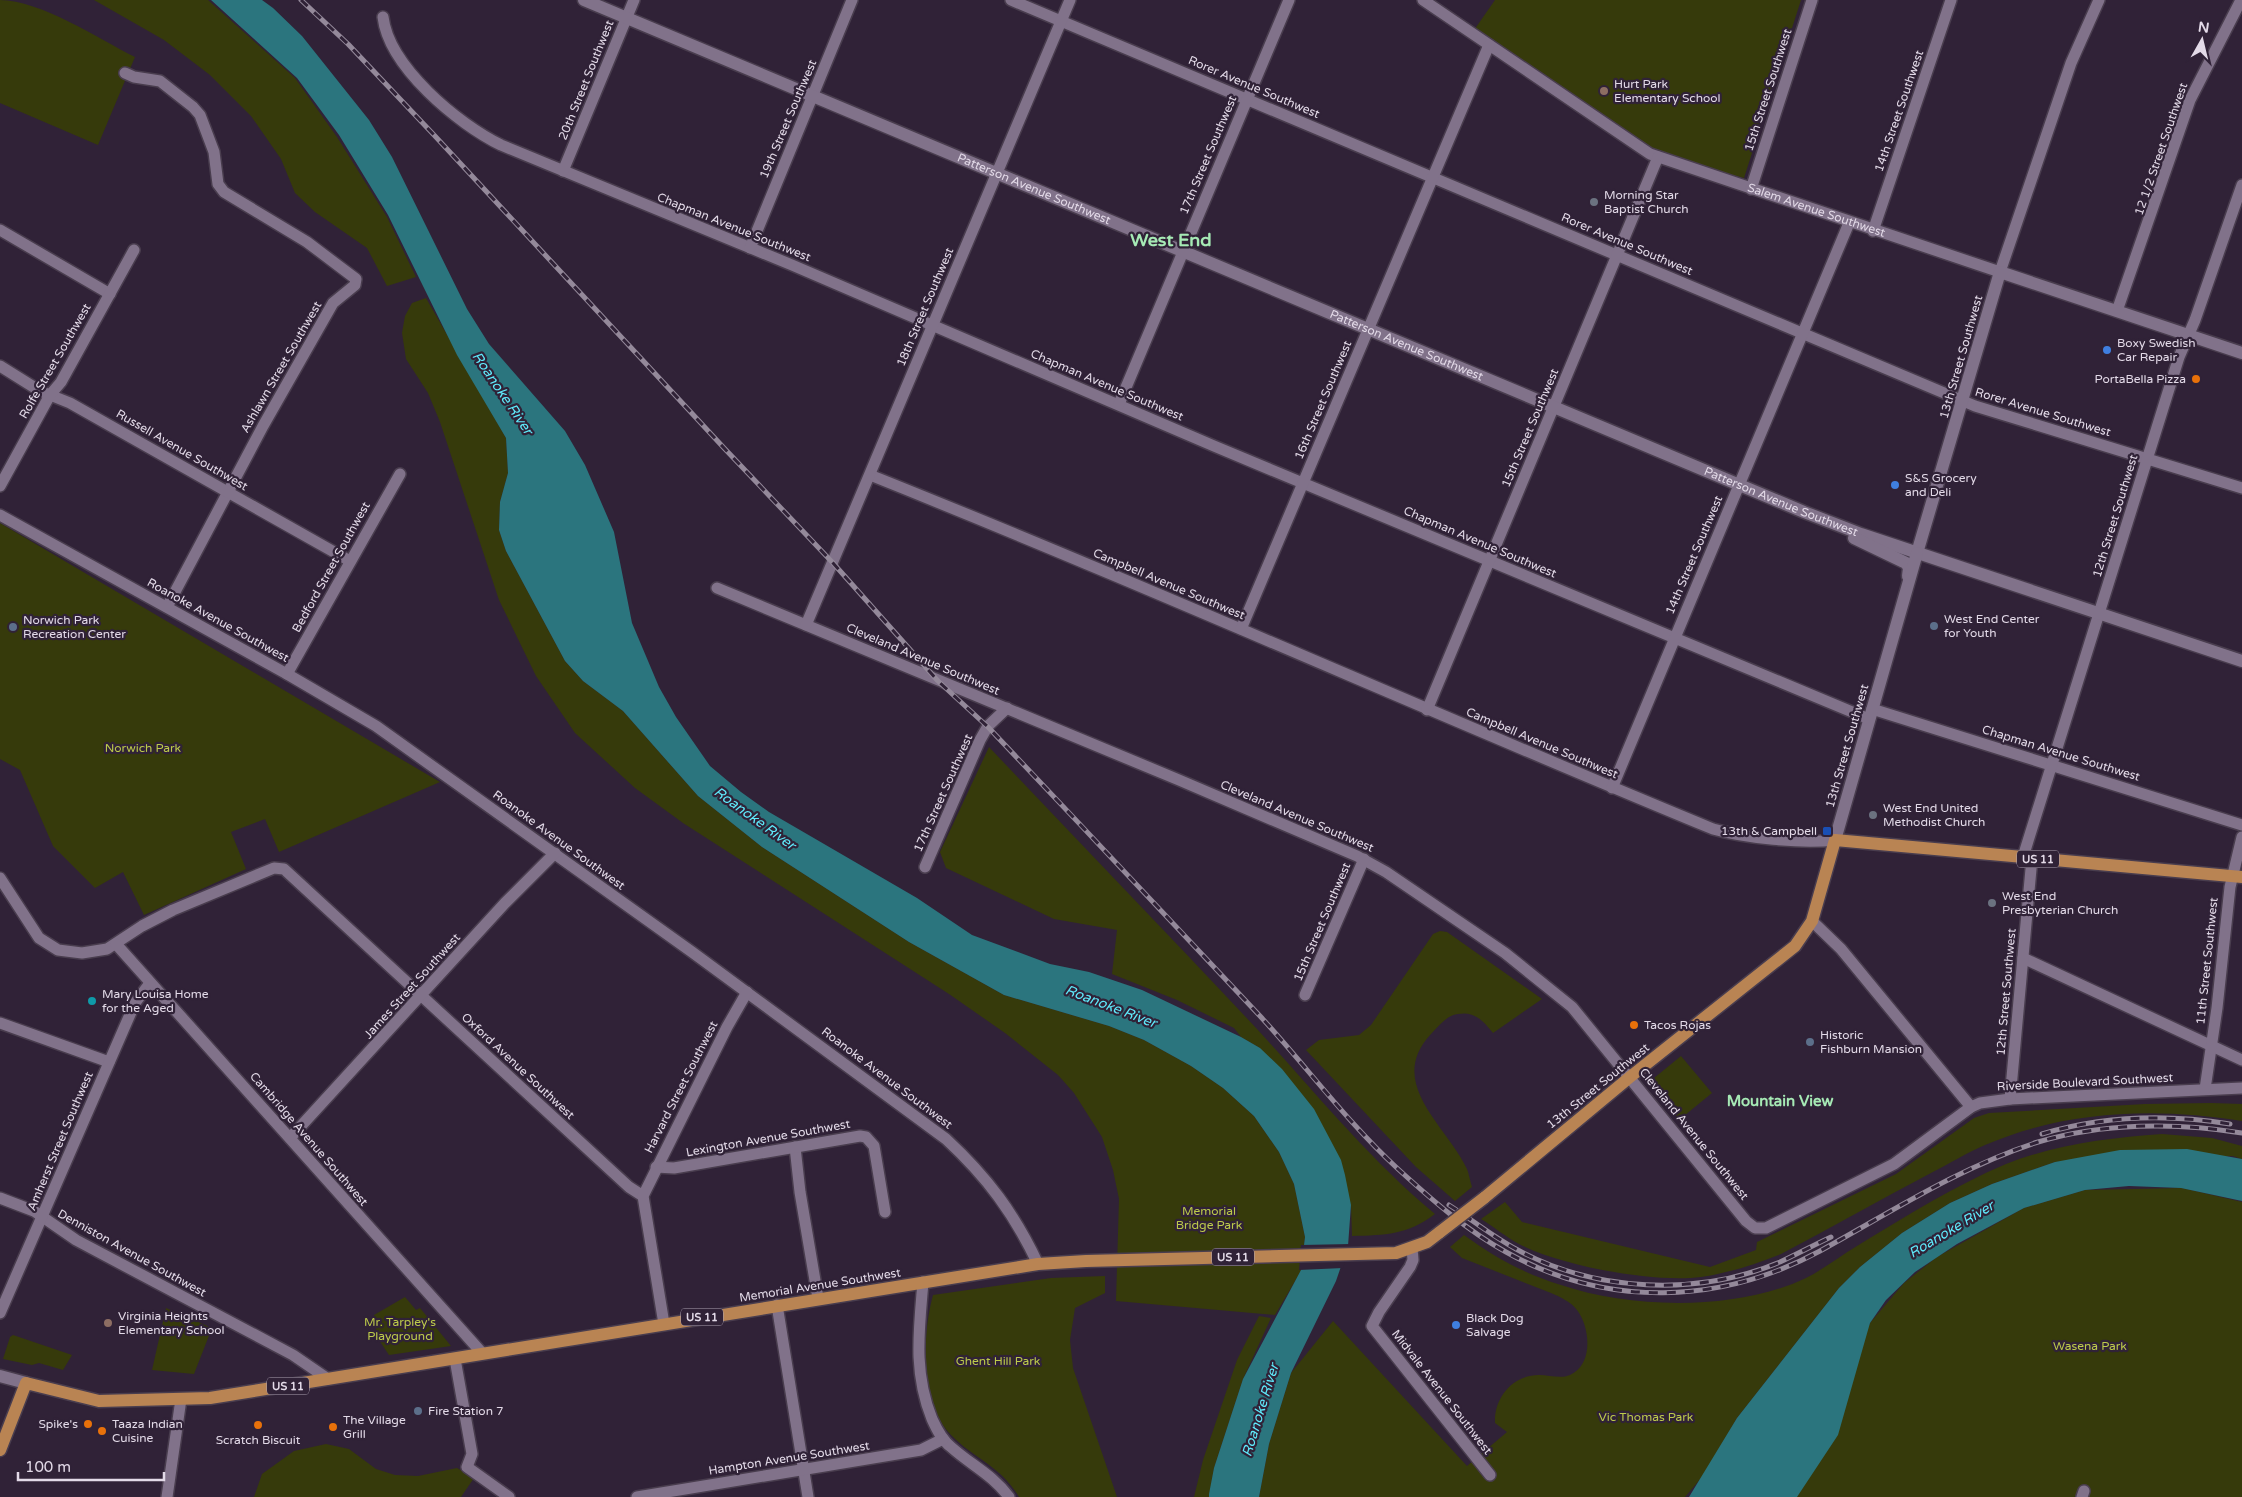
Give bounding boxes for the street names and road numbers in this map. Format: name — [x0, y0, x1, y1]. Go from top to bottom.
street label: 20th Street Southwest — [556, 18, 617, 142]
street label: 15th Street Southwest — [1742, 27, 1795, 153]
street label: 14th Street Southwest — [1872, 48, 1927, 174]
street label: Rorer Avenue Southwest — [1186, 53, 1322, 121]
street label: 19th Street Southwest — [757, 57, 820, 181]
street label: 12 1/2 Street Southwest — [2132, 80, 2190, 217]
street label: 17th Street Southwest — [1177, 93, 1240, 217]
street label: Patterson Avenue Southwest — [955, 150, 1113, 227]
street label: Salem Avenue Southwest — [1746, 180, 1888, 240]
street label: Chapman Avenue Southwest — [655, 190, 813, 264]
street label: Rorer Avenue Southwest — [1559, 210, 1695, 278]
street label: 18th Street Southwest — [894, 245, 957, 369]
street label: 13th Street Southwest — [1937, 293, 1985, 420]
street label: Ashlawn Street Southwest — [238, 298, 325, 435]
street label: Rolfe Street Southwest — [16, 301, 94, 421]
street label: Patterson Avenue Southwest — [1328, 307, 1486, 384]
street label: 16th Street Southwest — [1292, 338, 1355, 462]
street label: Chapman Avenue Southwest — [1029, 346, 1186, 424]
street label: 15th Street Southwest — [1499, 366, 1562, 490]
street label: Rorer Avenue Southwest — [1973, 385, 2113, 439]
street label: Russell Avenue Southwest — [114, 407, 251, 494]
street label: 12th Street Southwest — [2090, 452, 2140, 579]
street label: Patterson Avenue Southwest — [1702, 464, 1860, 539]
street label: 14th Street Southwest — [1663, 493, 1726, 617]
street label: Bedford Street Southwest — [289, 499, 373, 635]
street label: Chapman Avenue Southwest — [1402, 503, 1559, 581]
street label: Campbell Avenue Southwest — [1091, 546, 1247, 623]
street label: Roanoke Avenue Southwest — [145, 575, 292, 665]
street label: Cleveland Avenue Southwest — [844, 620, 1002, 698]
street label: 13th Street Southwest — [1823, 682, 1871, 809]
street label: Campbell Avenue Southwest — [1464, 705, 1620, 782]
street label: Chapman Avenue Southwest — [1980, 722, 2142, 784]
street label: 17th Street Southwest — [911, 731, 976, 854]
street label: Cleveland Avenue Southwest — [1218, 777, 1376, 855]
street label: Roanoke Avenue Southwest — [490, 787, 628, 893]
road number: US 11 — [2017, 851, 2059, 868]
street label: 15th Street Southwest — [1291, 860, 1354, 984]
street label: 11th Street Southwest — [2193, 896, 2221, 1025]
street label: 12th Street Southwest — [1993, 927, 2019, 1056]
street label: James Street Southwest — [361, 930, 463, 1041]
street label: Oxford Avenue Southwest — [459, 1010, 578, 1122]
street label: Harvard Street Southwest — [642, 1018, 721, 1155]
street label: Roanoke Avenue Southwest — [819, 1024, 955, 1132]
street label: 13th Street Southwest — [1544, 1040, 1652, 1132]
street label: Cleveland Avenue Southwest — [1637, 1065, 1752, 1203]
street label: Amherst Street Southwest — [24, 1069, 96, 1213]
street label: Cambridge Avenue Southwest — [247, 1069, 371, 1209]
street label: Riverside Boulevard Southwest — [1997, 1070, 2174, 1094]
street label: Lexington Avenue Southwest — [685, 1117, 852, 1159]
street label: Denniston Avenue Southwest — [55, 1206, 209, 1300]
road number: US 11 — [1212, 1248, 1254, 1266]
street label: Memorial Avenue Southwest — [738, 1265, 902, 1305]
road number: US 11 — [681, 1308, 723, 1325]
street label: Midvale Avenue Southwest — [1389, 1327, 1495, 1457]
road number: US 11 — [267, 1378, 309, 1394]
street label: Hampton Avenue Southwest — [707, 1438, 871, 1478]

